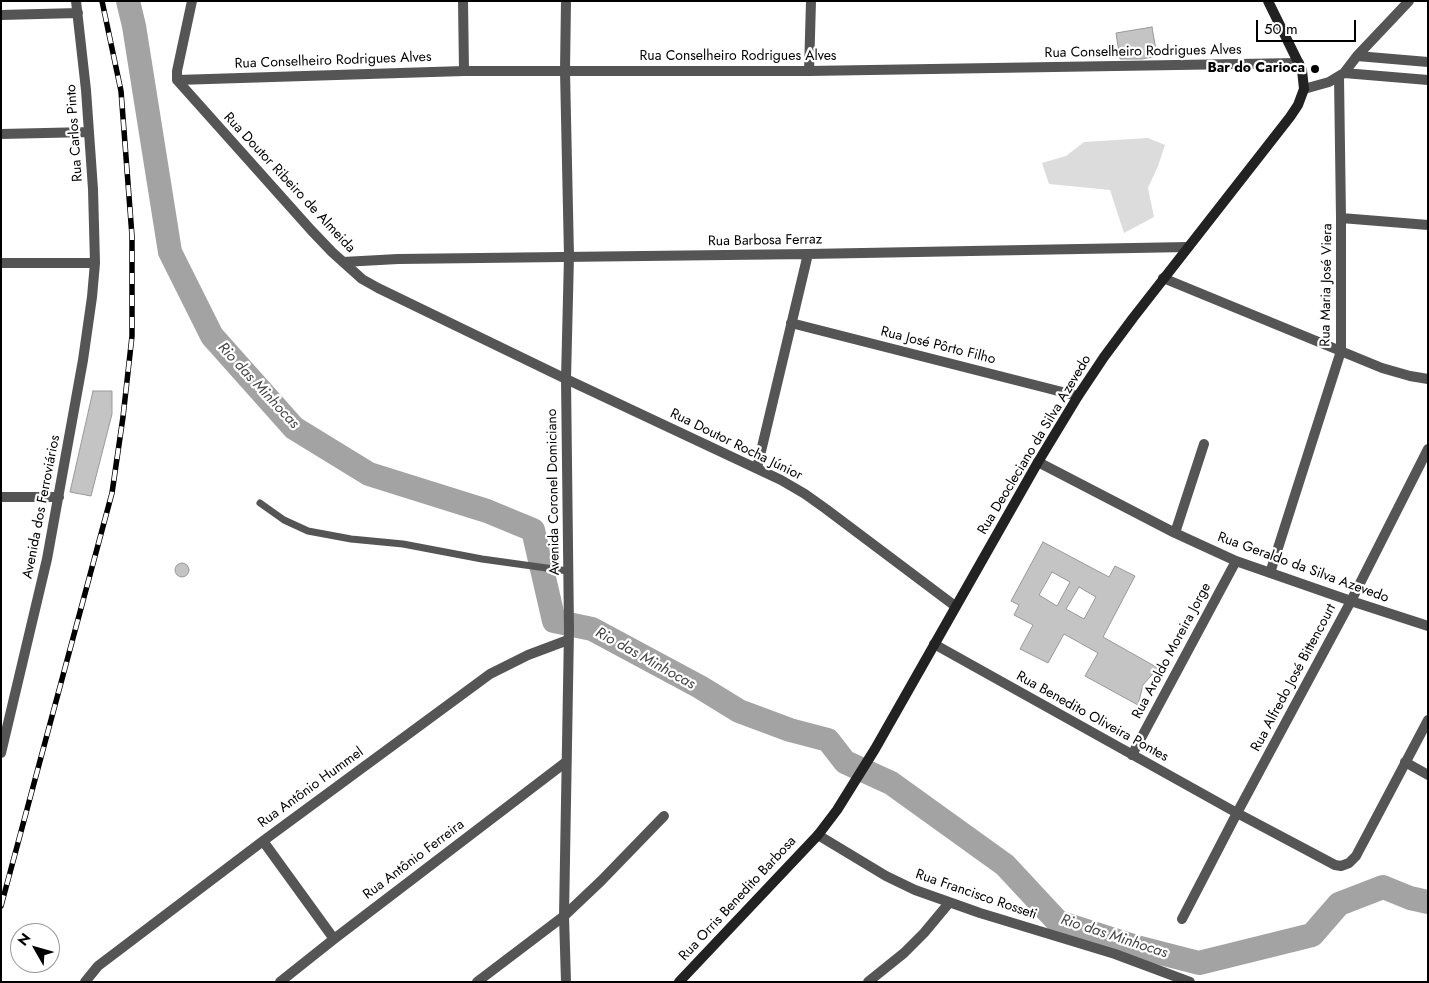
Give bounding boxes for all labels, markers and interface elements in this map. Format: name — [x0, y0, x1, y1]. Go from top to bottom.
scale bar — [1259, 10, 1359, 42]
text: 50 m — [1264, 18, 1298, 40]
street label: Rua Conselheiro Rodrigues Alves — [1044, 42, 1242, 62]
street label: Rua Conselheiro Rodrigues Alves — [234, 49, 432, 73]
street label: Rua Conselheiro Rodrigues Alves — [640, 49, 836, 65]
place label: Bar do Carioca — [1207, 61, 1305, 77]
marker: Bar do Carioca — [1309, 63, 1321, 75]
street label: Rua Carlos Pinto — [63, 84, 87, 182]
street label: Rua Doutor Ribeiro de Almeida — [220, 109, 358, 257]
street label: Rua Maria José Viera — [1318, 223, 1336, 347]
street label: Rua Barbosa Ferraz — [708, 232, 822, 250]
street label: Rua José Pôrto Filho — [879, 324, 997, 368]
water label: Rio das Minhocas — [213, 339, 303, 433]
street label: Rua Deocleciano da Silva Azevedo — [975, 352, 1095, 538]
street label: Rua Doutor Rocha Júnior — [667, 406, 805, 484]
street label: Avenida Coronel Domiciano — [544, 408, 564, 576]
street label: Avenida dos Ferroviários — [20, 434, 64, 580]
street label: Rua Geraldo da Silva Azevedo — [1215, 529, 1391, 607]
street label: Rua Aroldo Moreira Jorge — [1129, 580, 1215, 722]
street label: Rua Alfredo José Bittencourt — [1248, 601, 1340, 755]
water label: Rio das Minhocas — [592, 624, 698, 694]
street label: Rua Benedito Oliveira Pontes — [1013, 668, 1171, 766]
street label: Rua Antônio Hummel — [255, 744, 367, 832]
street label: Rua Antônio Ferreira — [360, 817, 468, 903]
street label: Rua Orris Benedito Barbosa — [676, 833, 800, 965]
street label: Rua Francisco Rosseti — [913, 866, 1039, 924]
water label: Rio das Minhocas — [1058, 911, 1170, 963]
north arrow — [10, 923, 60, 973]
text: N — [13, 929, 35, 950]

